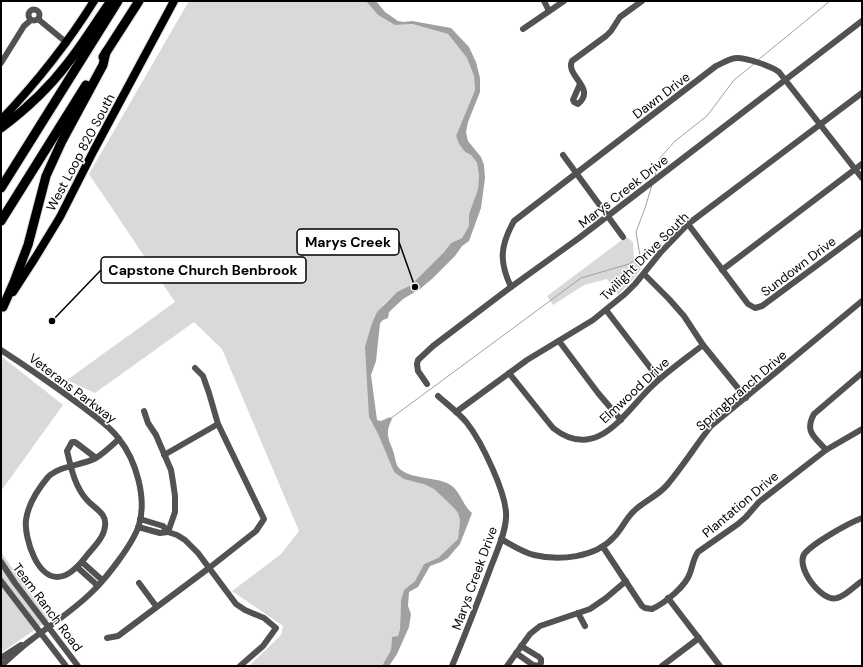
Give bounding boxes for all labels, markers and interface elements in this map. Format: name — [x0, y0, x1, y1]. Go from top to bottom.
street label: Dawn Drive — [629, 68, 693, 123]
street label: West Loop 820 South — [42, 91, 119, 214]
street label: Marys Creek Drive — [575, 151, 672, 232]
street label: Twilight Drive South — [596, 208, 692, 304]
callout: Marys Creek — [297, 229, 399, 255]
text: Marys Creek — [305, 233, 391, 251]
street label: Sundown Drive — [757, 233, 839, 300]
callout: Capstone Church Benbrook — [101, 257, 306, 283]
text: Capstone Church Benbrook — [108, 261, 298, 279]
street label: Springbranch Drive — [692, 346, 790, 435]
street label: Veterans Parkway — [25, 350, 120, 427]
street label: Elmwood Drive — [596, 354, 673, 427]
street label: Plantation Drive — [699, 467, 782, 541]
street label: Marys Creek Drive — [448, 524, 501, 632]
street label: Team Ranch Road — [9, 560, 86, 655]

